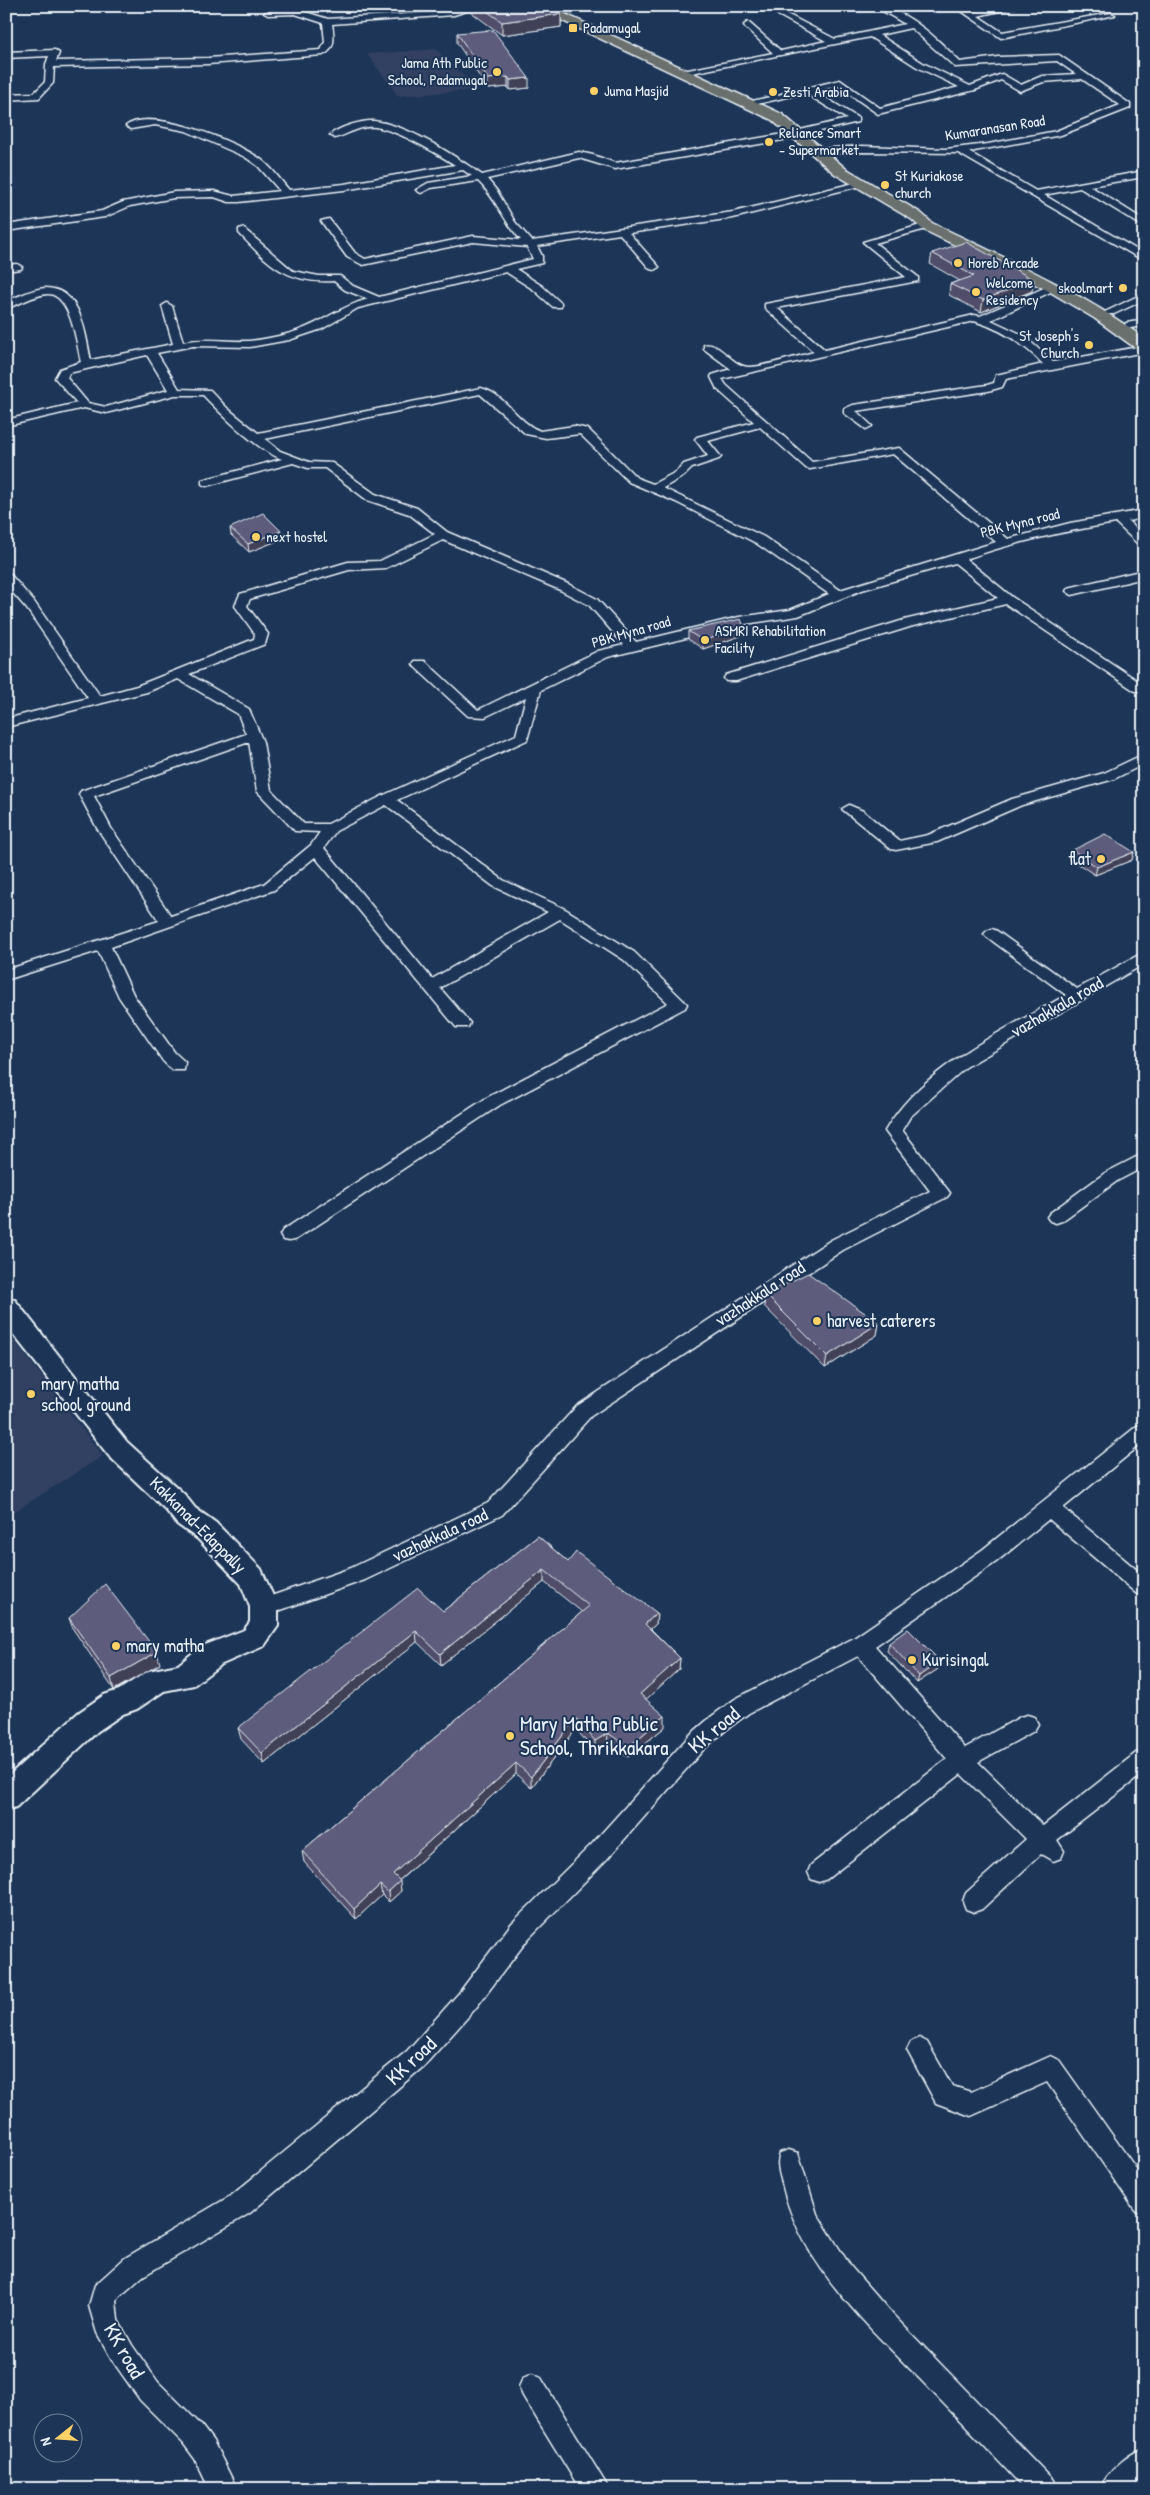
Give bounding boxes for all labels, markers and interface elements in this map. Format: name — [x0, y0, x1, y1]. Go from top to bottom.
place label: Padamugal — [583, 17, 641, 38]
marker: Padamugal — [567, 22, 579, 34]
place label: Jama Ath Public School, Padamugal — [388, 52, 487, 90]
marker: Jama Ath Public School, Padamugal — [491, 66, 503, 78]
place label: Juma Masjid — [604, 80, 669, 101]
place label: Zesti Arabia — [783, 81, 849, 102]
marker: Juma Masjid — [588, 85, 600, 97]
marker: Zesti Arabia — [767, 86, 779, 98]
street label: Kumaranasan Road — [944, 109, 1046, 146]
place label: Reliance Smart - Supermarket — [779, 122, 862, 160]
marker: Reliance Smart - Supermarket — [763, 136, 775, 148]
place label: St Kuriakose church — [895, 165, 963, 203]
marker: St Kuriakose church — [879, 179, 891, 191]
place label: Horeb Arcade — [968, 252, 1039, 273]
marker: Horeb Arcade — [952, 257, 964, 269]
place label: Welcome Residency — [986, 272, 1039, 310]
place label: skoolmart — [1058, 277, 1114, 298]
marker: skoolmart — [1117, 282, 1129, 294]
marker: Welcome Residency — [970, 286, 982, 298]
place label: St Joseph's Church — [1019, 325, 1079, 363]
marker: St Joseph's Church — [1083, 339, 1095, 351]
street label: PBK Myna road — [978, 502, 1062, 543]
place label: next hostel — [266, 526, 327, 547]
marker: next hostel — [250, 531, 262, 543]
street label: PBK Myna road — [589, 610, 673, 653]
place label: ASMRI Rehabilitation Facility — [714, 620, 826, 658]
marker: ASMRI Rehabilitation Facility — [699, 634, 711, 646]
place label: flat — [1069, 846, 1092, 871]
marker: flat — [1095, 853, 1107, 865]
street label: vazhakkala road — [1006, 970, 1108, 1043]
street label: vazhakkala road — [710, 1255, 810, 1332]
place label: harvest caterers — [827, 1308, 936, 1333]
marker: harvest caterers — [811, 1315, 823, 1327]
place label: mary matha school ground — [41, 1371, 130, 1417]
marker: mary matha school ground — [25, 1388, 37, 1400]
street label: Kakkanad-Edappally — [144, 1471, 253, 1579]
street label: vazhakkala road — [388, 1501, 492, 1568]
place label: mary matha — [126, 1633, 204, 1658]
marker: mary matha — [110, 1640, 122, 1652]
place label: Kurisingal — [922, 1647, 989, 1672]
marker: Kurisingal — [906, 1654, 918, 1666]
street label: KK road — [681, 1699, 746, 1760]
place label: Mary Matha Public School, Thrikkakara — [520, 1709, 669, 1762]
marker: Mary Matha Public School, Thrikkakara — [504, 1730, 516, 1742]
street label: KK road — [379, 2030, 442, 2092]
street label: KK road — [97, 2318, 152, 2384]
north arrow — [32, 2412, 82, 2462]
text: N — [35, 2435, 55, 2448]

